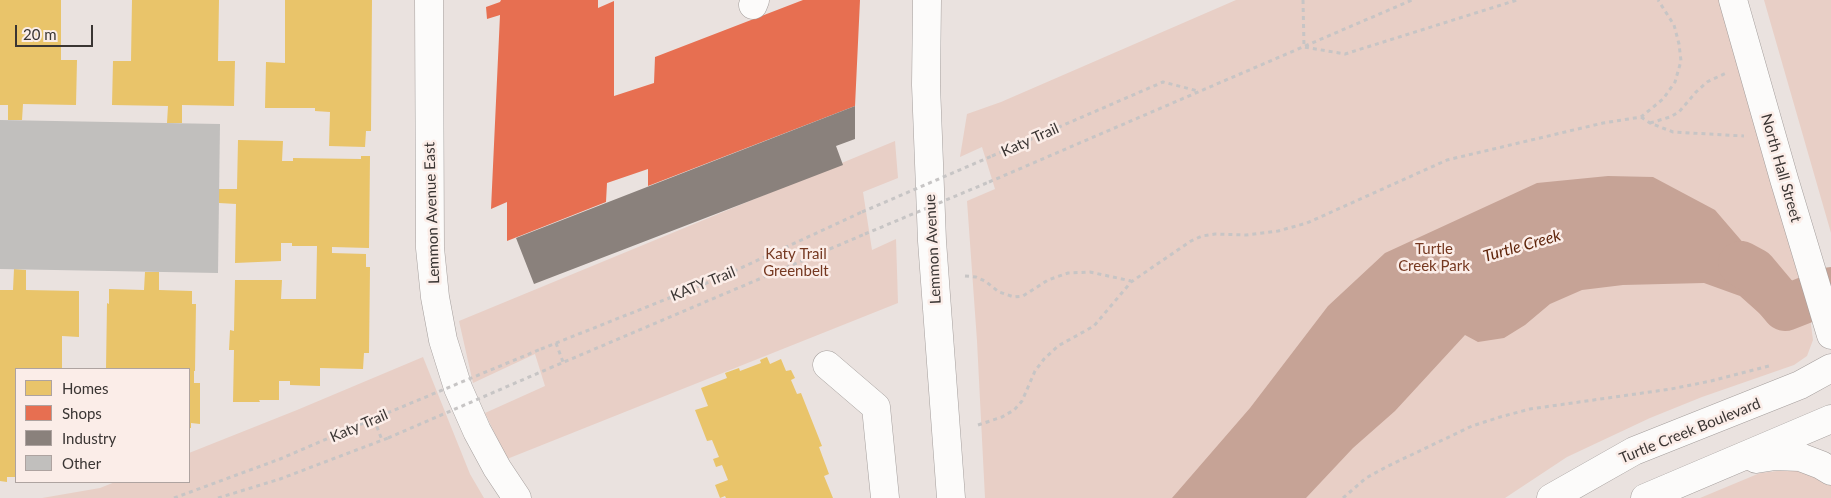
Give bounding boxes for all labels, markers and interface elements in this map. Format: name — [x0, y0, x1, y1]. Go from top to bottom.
scale bar — [18, 15, 95, 47]
text: 20 m — [23, 25, 57, 43]
street label: North Hall Street — [1757, 112, 1805, 224]
street label: Katy Trail — [998, 119, 1062, 161]
street label: Lemmon Avenue East — [421, 142, 443, 284]
street label: Lemmon Avenue — [921, 194, 945, 304]
water label: Turtle Creek — [1481, 226, 1563, 266]
park label: Turtle Creek Park — [1398, 240, 1470, 275]
park label: Katy Trail Greenbelt — [763, 245, 829, 280]
street label: KATY Trail — [668, 263, 738, 305]
legend — [15, 368, 190, 483]
text: Homes — [62, 379, 108, 397]
street label: Turtle Creek Boulevard — [1617, 394, 1763, 468]
text: Shops — [62, 404, 102, 422]
street label: Katy Trail — [327, 406, 391, 446]
text: Industry — [62, 429, 116, 447]
text: Other — [62, 454, 101, 472]

